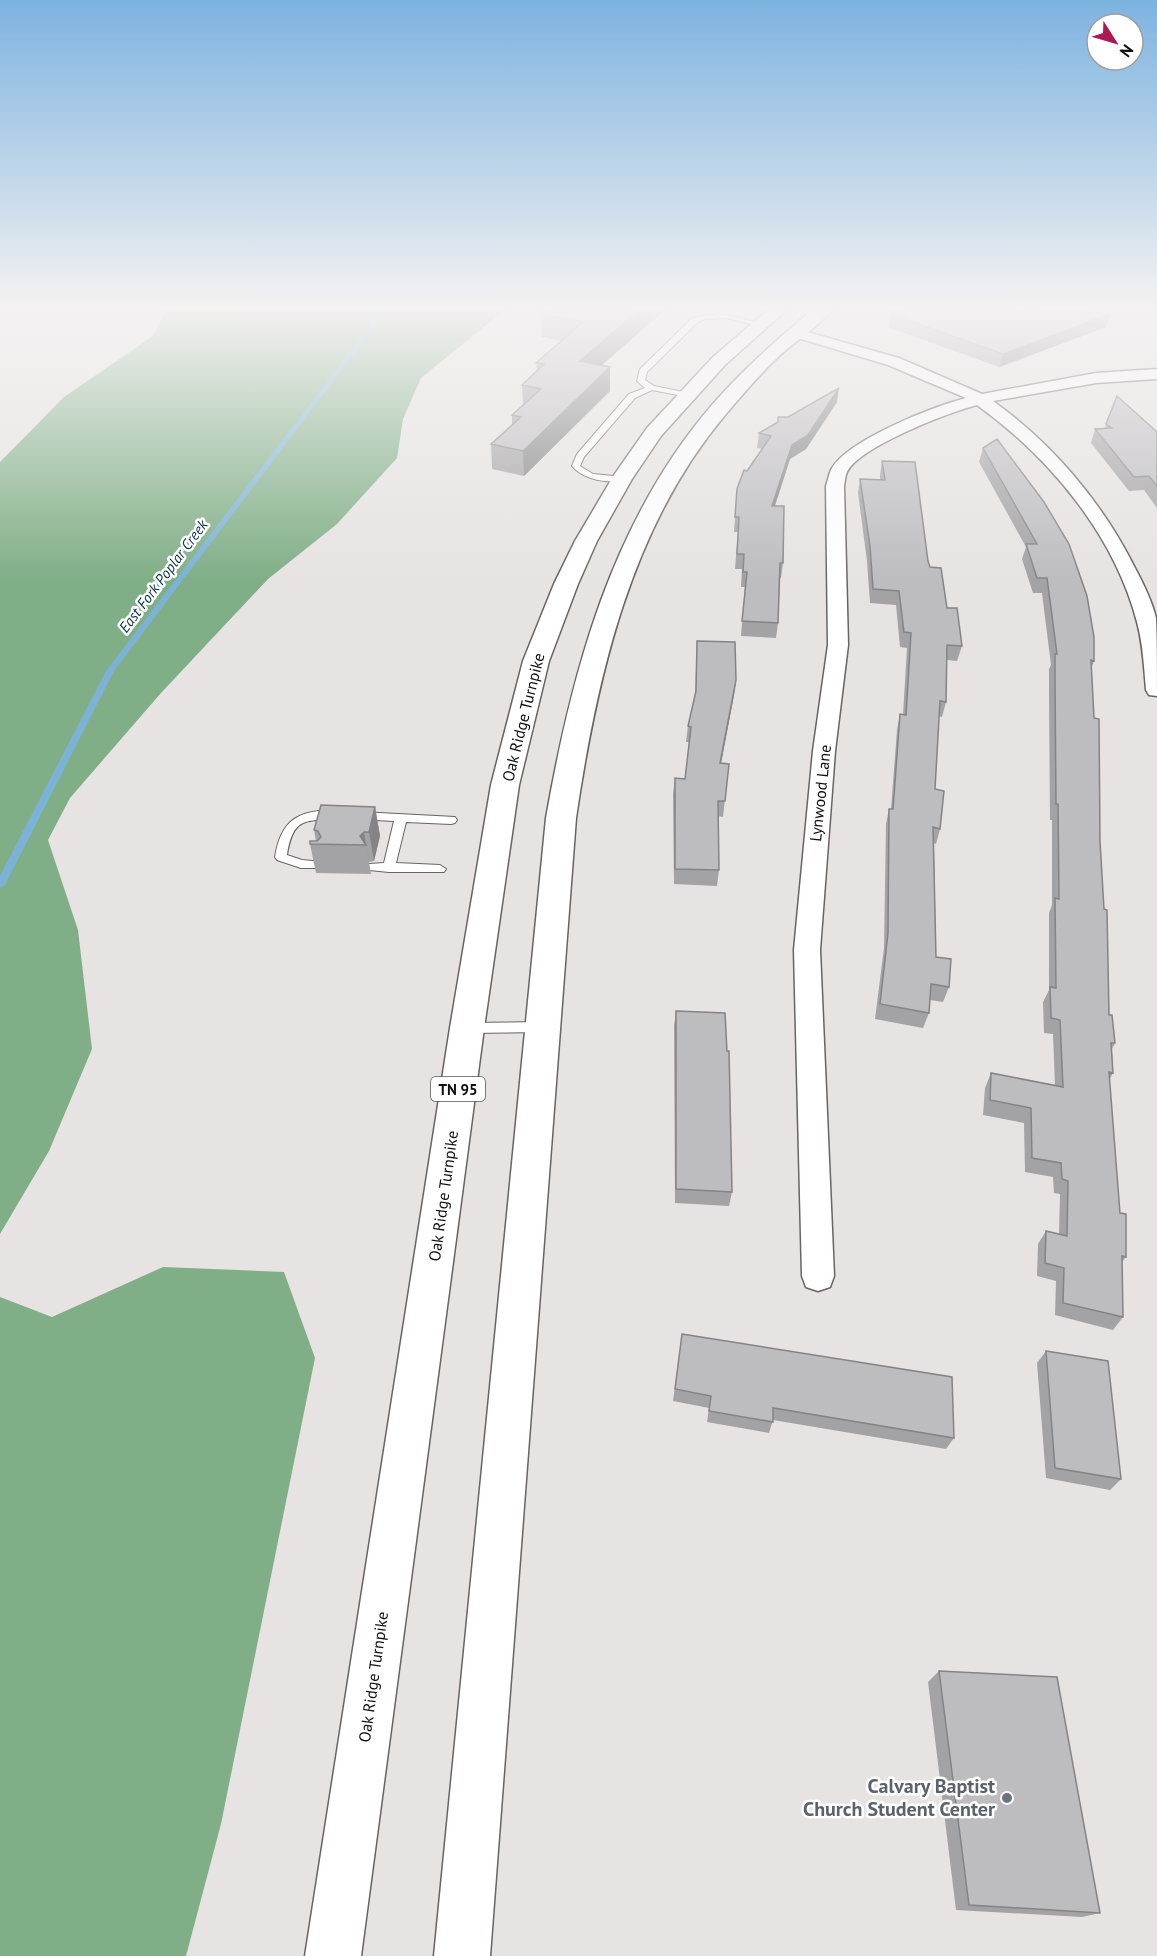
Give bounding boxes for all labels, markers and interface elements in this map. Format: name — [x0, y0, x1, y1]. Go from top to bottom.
north arrow — [1085, 12, 1145, 72]
text: N — [1116, 41, 1138, 61]
water label: East Fork Poplar Creek — [114, 515, 212, 636]
street label: Oak Ridge Turnpike — [497, 651, 549, 783]
street label: Lynwood Lane — [805, 744, 835, 842]
road number: TN 95 — [431, 1077, 485, 1101]
street label: Oak Ridge Turnpike — [424, 1129, 462, 1263]
street label: Oak Ridge Turnpike — [354, 1610, 392, 1744]
place label: Calvary Baptist Church Student Center — [803, 1773, 995, 1822]
marker: Calvary Baptist Church Student Center — [1000, 1791, 1014, 1805]

